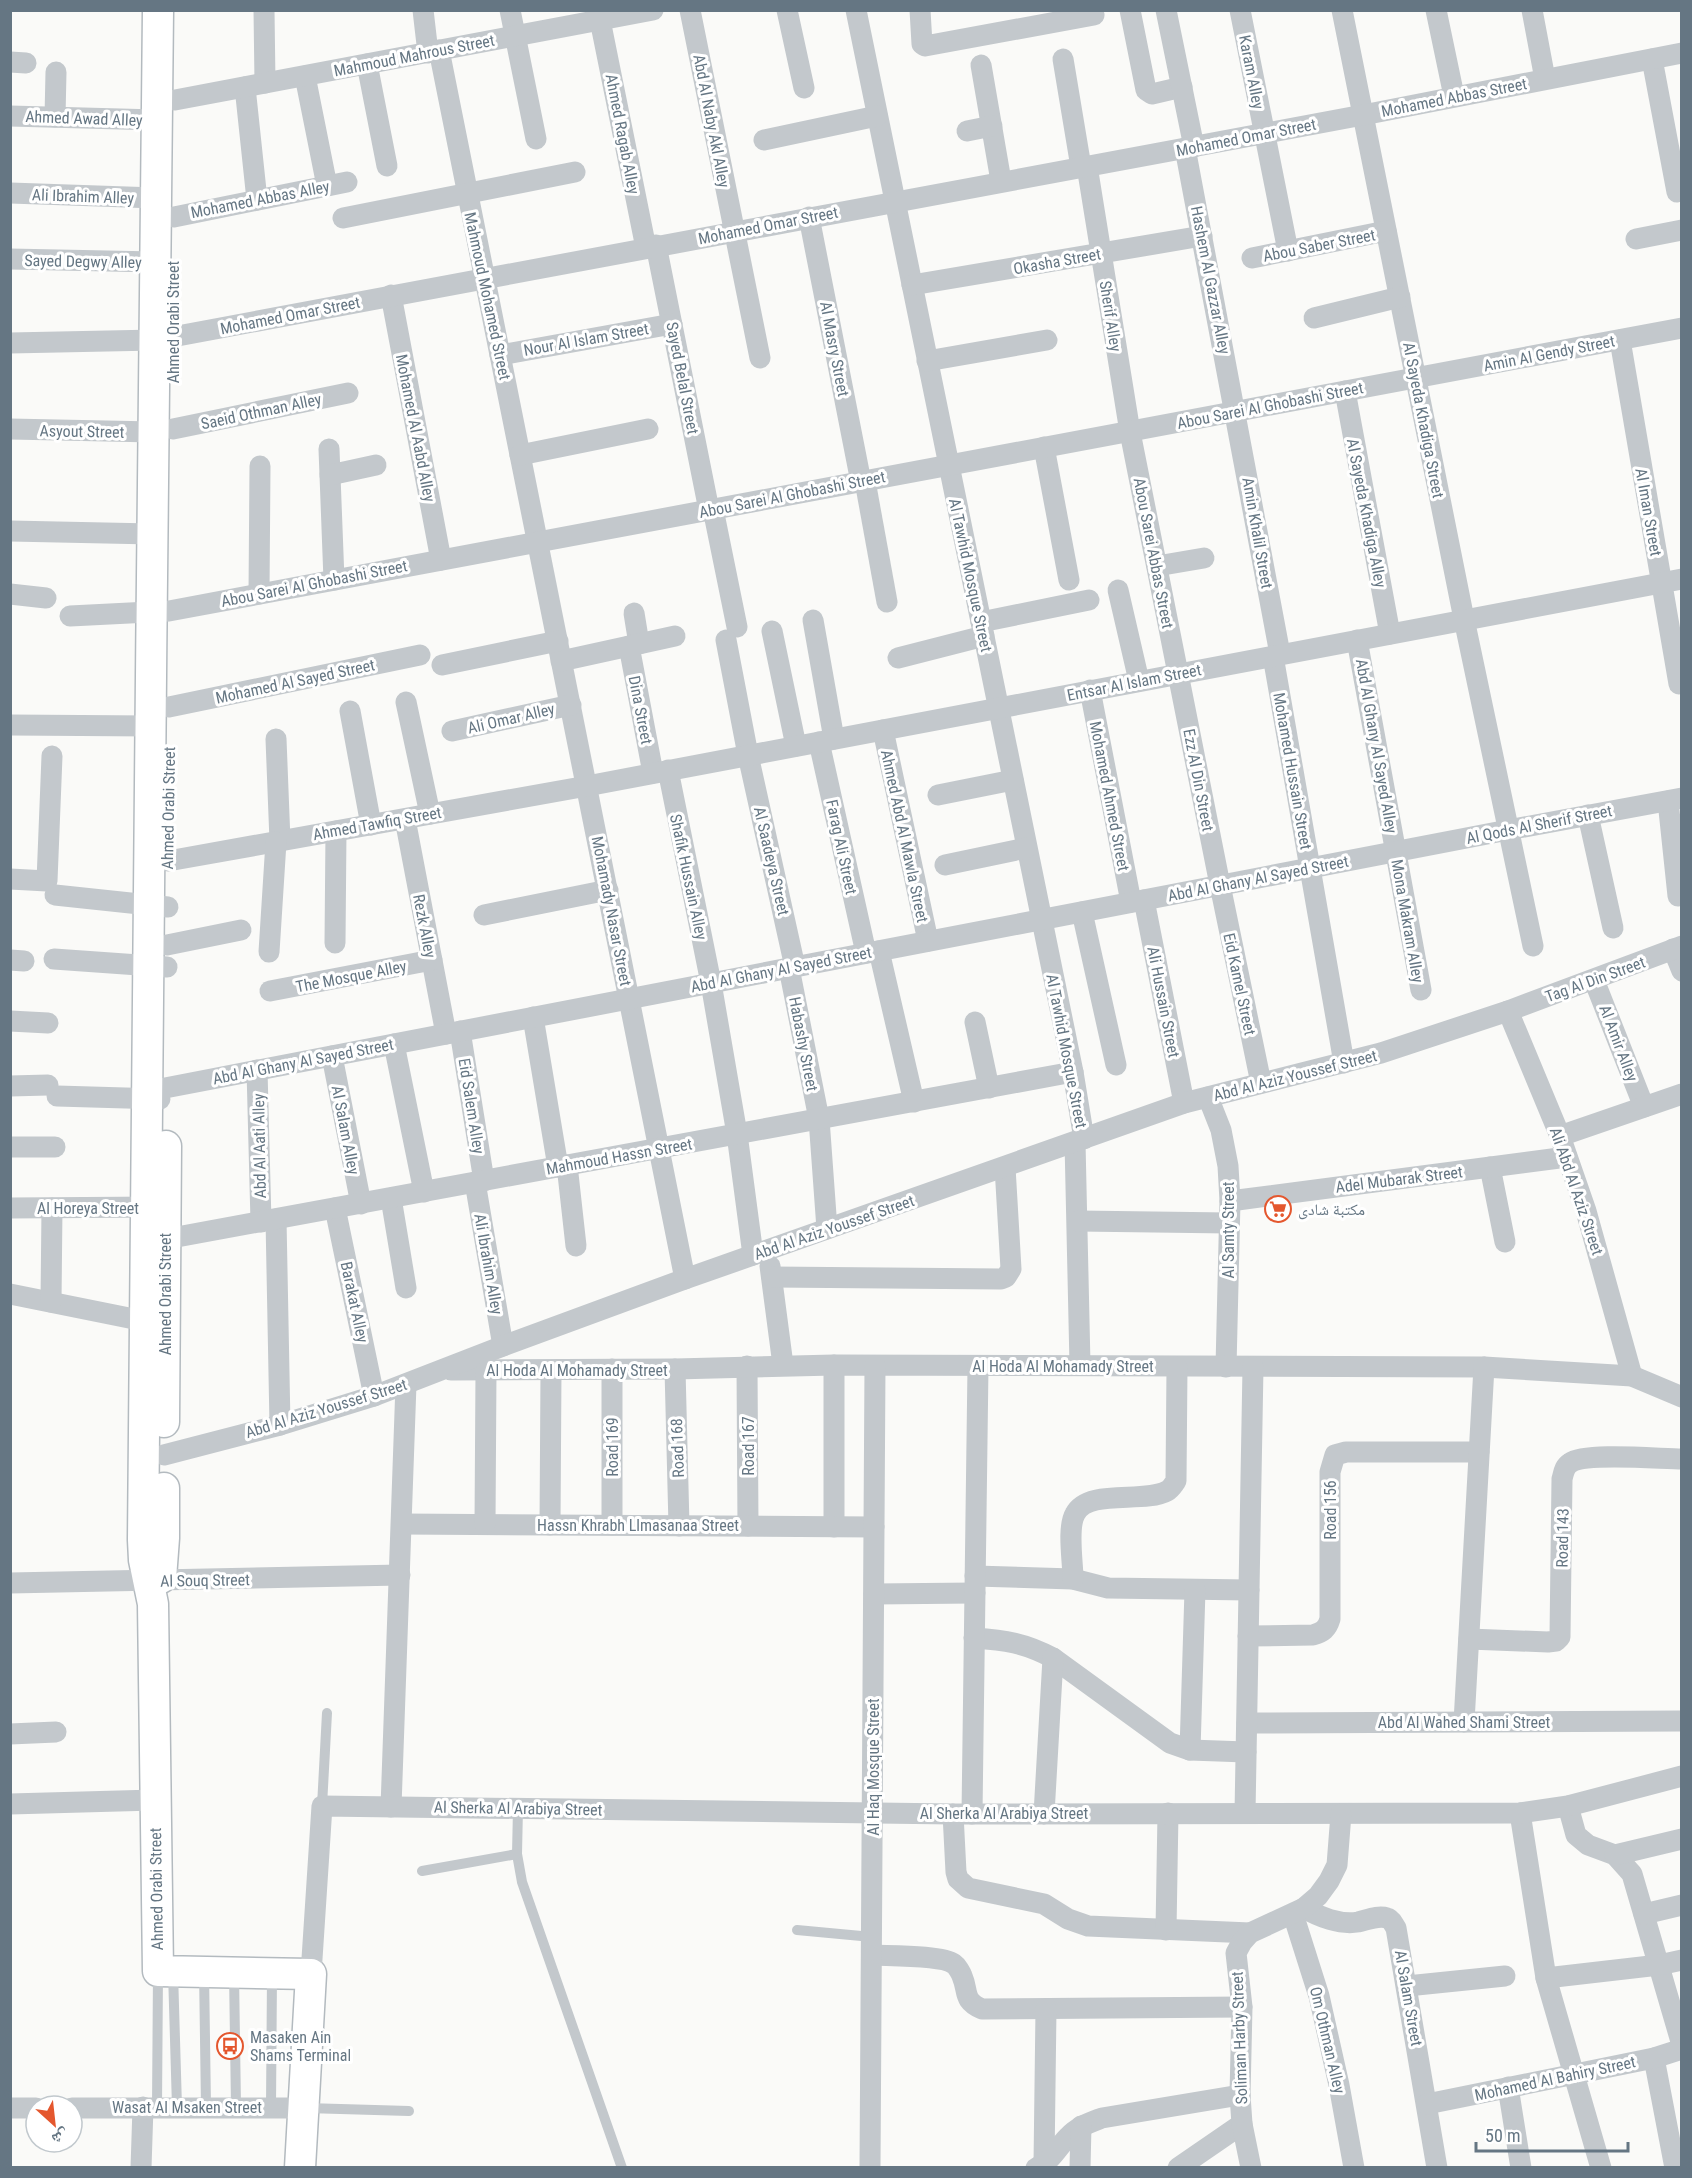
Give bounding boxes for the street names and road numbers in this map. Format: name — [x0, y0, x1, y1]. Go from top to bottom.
street label: Mahmoud Mahrous Street — [332, 31, 496, 80]
street label: Karam Alley — [1235, 33, 1268, 111]
street label: Abd Al Naby Akl Alley — [689, 53, 734, 190]
street label: Ahmed Ragab Alley — [602, 72, 644, 196]
street label: Mohamed Abbas Street — [1380, 74, 1529, 121]
street label: Ahmed Awad Alley — [25, 107, 143, 130]
street label: Mohamed Omar Street — [1175, 115, 1318, 160]
street label: Mohamed Abbas Alley — [189, 177, 331, 222]
street label: Ali Ibrahim Alley — [32, 185, 135, 208]
street label: Mohamed Omar Street — [697, 203, 840, 248]
street label: Hashem Al Gazzar Alley — [1187, 204, 1234, 356]
street label: Mahmoud Mohamed Street — [460, 210, 515, 382]
street label: Abou Saber Street — [1261, 225, 1377, 266]
street label: Okasha Street — [1012, 244, 1102, 279]
street label: Sayed Degwy Alley — [24, 251, 142, 272]
street label: Ahmed Orabi Street — [164, 260, 183, 383]
street label: Sherif Alley — [1096, 279, 1126, 353]
street label: Mohamed Omar Street — [219, 293, 362, 338]
street label: Al Masry Street — [816, 300, 853, 399]
street label: Nour Al Islam Street — [522, 319, 650, 360]
street label: Sayed Belal Street — [662, 320, 703, 436]
street label: Amin Al Gendy Street — [1482, 331, 1617, 376]
street label: Al Sayeda Khadiga Street — [1399, 341, 1448, 500]
street label: Mohamed Al Aabd Alley — [392, 353, 439, 504]
street label: Abou Sarei Al Ghobashi Street — [1175, 378, 1365, 433]
street label: Saeid Othman Alley — [199, 389, 323, 434]
street label: Asyout Street — [39, 421, 125, 442]
street label: Al Sayeda Khadiga Alley — [1343, 437, 1390, 590]
street label: Abou Sarei Al Ghobashi Street — [697, 467, 887, 522]
street label: Al Iman Street — [1631, 467, 1666, 558]
street label: Abou Sarei Abbas Street — [1130, 476, 1178, 630]
street label: Amin Khalil Street — [1238, 476, 1277, 590]
street label: Al Tawhid Mosque Street — [945, 497, 996, 654]
street label: Abou Sarei Al Ghobashi Street — [219, 556, 409, 611]
street label: Mohamed Al Sayed Street — [214, 655, 377, 708]
street label: Abd Al Ghany Al Sayed Alley — [1352, 657, 1401, 835]
street label: Entsar Al Islam Street — [1065, 660, 1203, 705]
street label: Dina Street — [625, 674, 657, 746]
street label: Mohamed Hussain Street — [1269, 691, 1316, 851]
street label: Ali Omar Alley — [466, 699, 557, 738]
street label: Mohamed Ahmed Street — [1086, 720, 1133, 873]
street label: Ezz Al Din Street — [1179, 727, 1218, 833]
street label: Ahmed Orabi Street — [158, 746, 179, 870]
street label: Ahmed Abd Al Mawla Street — [877, 748, 932, 924]
street label: Farag Ali Street — [822, 798, 861, 897]
street label: Al Qods Al Sherif Street — [1465, 801, 1614, 848]
street label: Ahmed Tawfiq Street — [311, 803, 443, 844]
street label: Al Saadeya Street — [750, 805, 793, 918]
street label: Shafik Hussain Alley — [666, 812, 711, 942]
street label: Mohamady Nasar Street — [588, 835, 635, 988]
street label: Abd Al Ghany Al Sayed Street — [1166, 852, 1350, 905]
street label: Mona Makram Alley — [1387, 858, 1428, 984]
street label: Rezk Alley — [409, 893, 440, 960]
street label: Eid Kamel Street — [1219, 931, 1260, 1037]
street label: Abd Al Ghany Al Sayed Street — [689, 943, 873, 996]
street label: Ali Hussain Street — [1143, 945, 1184, 1060]
street label: Tag Al Din Street — [1543, 953, 1648, 1006]
street label: The Mosque Alley — [294, 956, 408, 997]
street label: Al Tawhid Mosque Street — [1042, 972, 1091, 1130]
street label: Habashy Street — [785, 995, 822, 1093]
street label: Al Amir Alley — [1595, 1002, 1642, 1085]
street label: Abd Al Ghany Al Sayed Street — [211, 1035, 395, 1088]
street label: Abd Al Aziz Youssef Street — [1211, 1046, 1379, 1105]
street label: Eid Salem Alley — [455, 1057, 489, 1156]
street label: Al Salam Alley — [328, 1084, 364, 1177]
street label: Abd Al Aati Alley — [249, 1093, 270, 1199]
street label: Ali Abd Al Aziz Street — [1546, 1125, 1607, 1258]
street label: Mahmoud Hassn Street — [545, 1134, 694, 1179]
street label: Adel Mubarak Street — [1334, 1162, 1464, 1197]
street label: Al Samty Street — [1219, 1181, 1238, 1279]
street label: Abd Al Aziz Youssef Street — [752, 1191, 917, 1264]
street label: Al Horeya Street — [37, 1199, 139, 1218]
street label: Ali Ibrahim Alley — [470, 1212, 507, 1316]
street label: Ahmed Orabi Street — [156, 1232, 175, 1355]
street label: Barakat Alley — [337, 1260, 372, 1345]
street label: Al Hoda Al Mohamady Street — [972, 1357, 1154, 1376]
street label: Al Hoda Al Mohamady Street — [486, 1361, 668, 1380]
street label: Abd Al Aziz Youssef Street — [243, 1375, 409, 1442]
street label: Road 167 — [739, 1416, 758, 1476]
street label: Road 169 — [603, 1417, 622, 1477]
street label: Road 168 — [667, 1418, 688, 1478]
street label: Road 156 — [1321, 1480, 1340, 1540]
street label: Road 143 — [1552, 1508, 1573, 1568]
street label: Hassn Khrabh Llmasanaa Street — [537, 1516, 739, 1535]
street label: Al Souq Street — [160, 1570, 250, 1591]
street label: Al Haq Mosque Street — [864, 1698, 883, 1836]
street label: Abd Al Wahed Shami Street — [1378, 1713, 1550, 1732]
street label: Al Sherka Al Arabiya Street — [434, 1798, 603, 1819]
street label: Al Sherka Al Arabiya Street — [920, 1804, 1089, 1823]
street label: Ahmed Orabi Street — [146, 1827, 167, 1950]
street label: Al Salam Street — [1391, 1949, 1426, 2048]
street label: Soliman Harby Street — [1228, 1971, 1251, 2105]
street label: Om Othman Alley — [1306, 1985, 1349, 2096]
street label: Mohamed Al Bahiry Street — [1473, 2052, 1637, 2105]
street label: Wasat Al Msaken Street — [112, 2098, 262, 2117]

